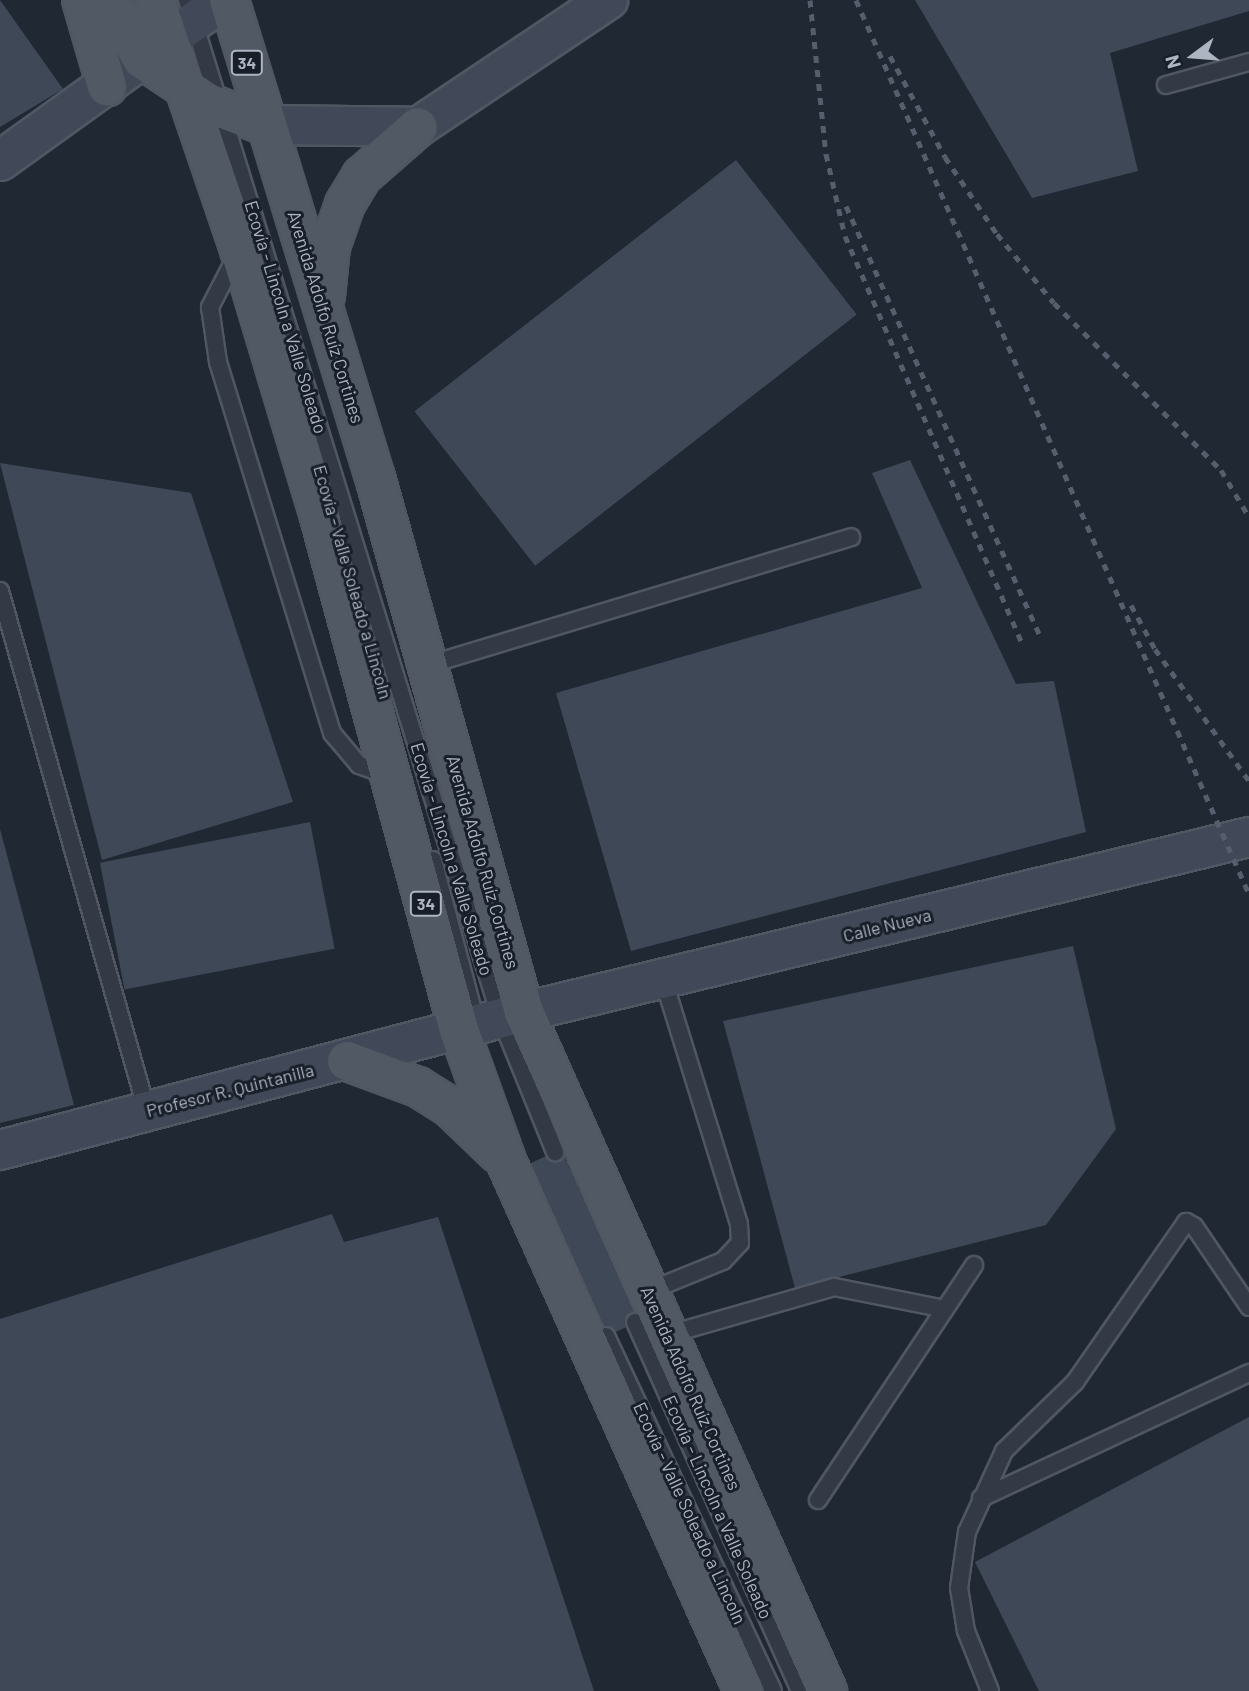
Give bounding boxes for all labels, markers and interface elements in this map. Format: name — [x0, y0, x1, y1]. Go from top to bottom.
north arrow — [1158, 21, 1228, 91]
road number: 34 — [230, 50, 264, 76]
text: N — [1160, 53, 1185, 71]
street label: Ecovía - Lincoln a Valle Soleado — [240, 198, 332, 436]
street label: Avenida Adolfo Ruíz Cortines — [283, 208, 369, 426]
street label: Ecovía - Valle Soleado a Lincoln — [309, 462, 397, 702]
street label: Ecovía - Lincoln a Valle Soleado — [406, 740, 498, 978]
street label: Avenida Adolfo Ruíz Cortines — [442, 753, 524, 971]
road number: 34 — [408, 891, 444, 916]
street label: Calle Nueva — [841, 904, 933, 946]
street label: Profesor R. Quintanilla — [144, 1059, 316, 1121]
street label: Avenida Adolfo Ruíz Cortines — [636, 1283, 746, 1493]
street label: Ecovía - Lincoln a Valle Soleado — [659, 1392, 777, 1622]
street label: Ecovía - Valle Soleado a Lincoln — [629, 1399, 751, 1627]

